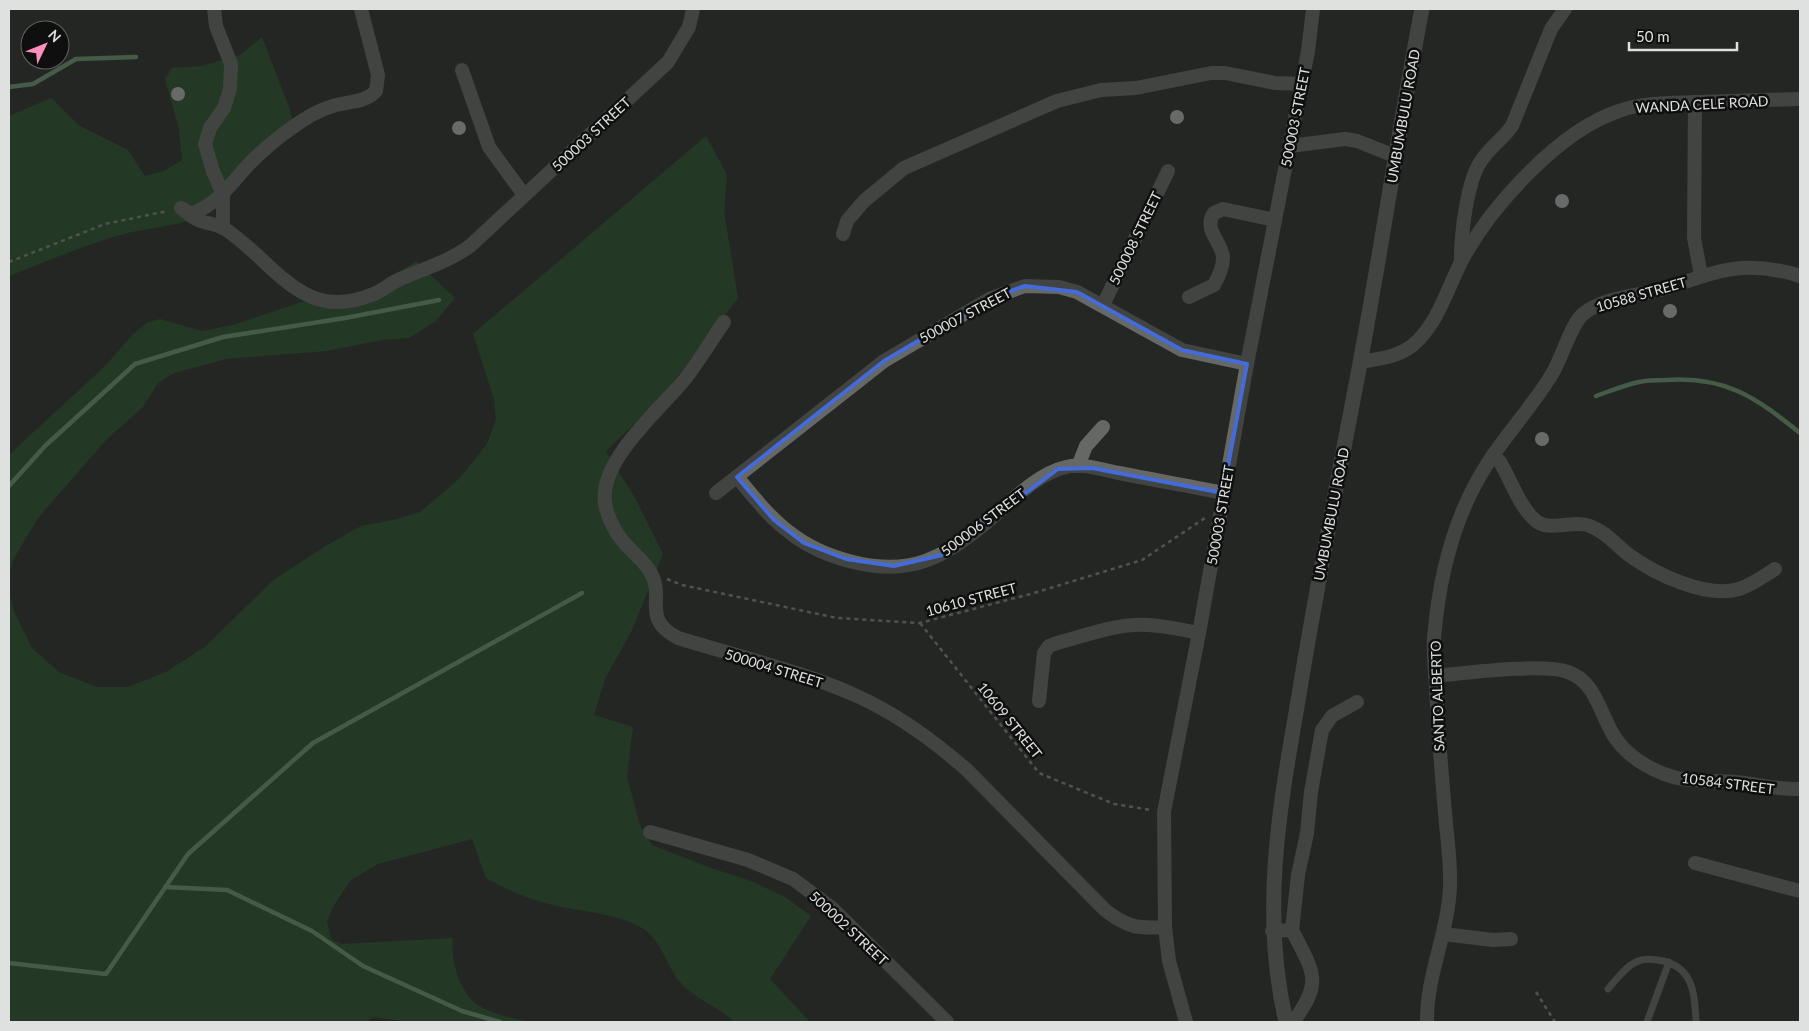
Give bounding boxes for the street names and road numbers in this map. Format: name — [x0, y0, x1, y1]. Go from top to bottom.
street label: UMBUMBULU ROAD — [1383, 48, 1423, 184]
street label: 500003 STREET — [1277, 65, 1313, 168]
street label: WANDA CELE ROAD — [1635, 92, 1769, 116]
street label: 500003 STREET — [548, 93, 634, 175]
street label: 500008 STREET — [1105, 188, 1165, 287]
street label: 10588 STREET — [1594, 273, 1689, 315]
street label: 500007 STREET — [916, 283, 1014, 346]
street label: UMBUMBULU ROAD — [1310, 446, 1352, 582]
street label: 500003 STREET — [1203, 463, 1237, 566]
street label: 500006 STREET — [937, 484, 1029, 559]
street label: 10610 STREET — [924, 579, 1019, 619]
street label: SANTO ALBERTO — [1427, 640, 1447, 752]
street label: 500004 STREET — [723, 645, 826, 691]
street label: 10609 STREET — [974, 678, 1046, 762]
street label: 10584 STREET — [1681, 769, 1776, 797]
street label: 500002 STREET — [806, 887, 892, 969]

